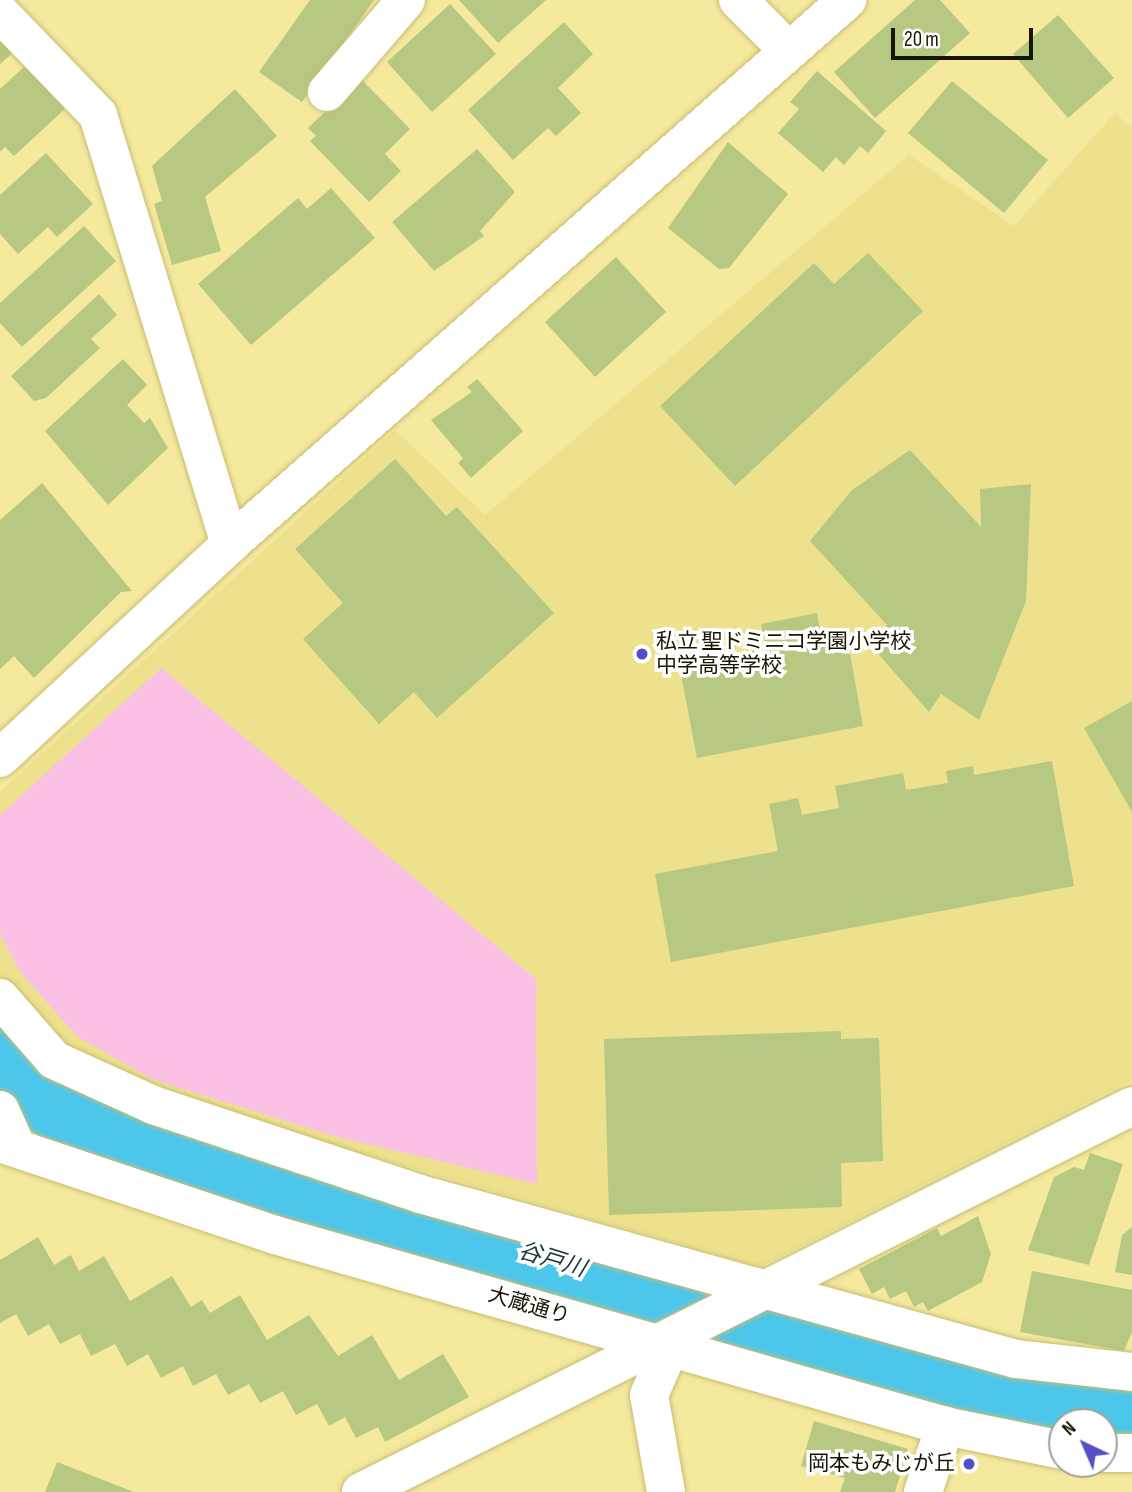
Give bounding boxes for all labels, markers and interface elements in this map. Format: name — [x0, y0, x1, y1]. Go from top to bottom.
scale bar — [894, 14, 1036, 58]
text: 20 m — [904, 27, 939, 52]
place label: 私立 聖ドミニコ学園小学校 中学高等学校 — [656, 629, 911, 679]
marker: 私立 聖ドミニコ学園小学校 中学高等学校 — [634, 646, 650, 662]
water label: 谷戸川 — [515, 1237, 589, 1283]
street label: 大蔵通り — [485, 1282, 573, 1330]
north arrow — [1048, 1408, 1118, 1478]
text: N — [1058, 1417, 1081, 1441]
place label: 岡本もみじが丘 — [808, 1451, 955, 1477]
marker: 岡本もみじが丘 — [961, 1456, 977, 1472]

